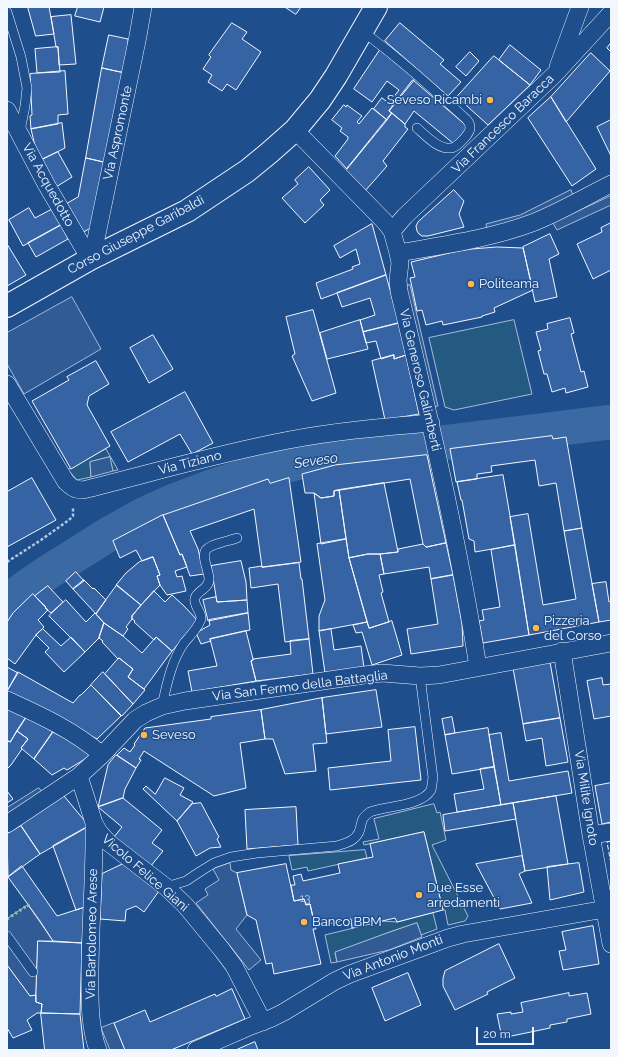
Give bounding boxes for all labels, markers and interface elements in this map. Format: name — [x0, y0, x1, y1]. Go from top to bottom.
street label: Via Francesco Baracca — [449, 71, 557, 177]
street label: Via Aspromonte — [100, 84, 136, 182]
place label: Seveso Ricambi — [387, 92, 482, 108]
marker: Seveso Ricambi — [485, 95, 495, 105]
street label: Via Acquedotto — [19, 140, 77, 230]
street label: Corso Giuseppe Garibaldi — [65, 192, 207, 278]
place label: Politeama — [479, 276, 539, 292]
marker: Politeama — [466, 279, 476, 289]
street label: Via Generoso Galimberti — [396, 307, 444, 453]
street label: Via Tiziano — [157, 448, 223, 478]
water label: Seveso — [293, 450, 339, 472]
place label: Pizzeria del Corso — [544, 613, 602, 644]
marker: Pizzeria del Corso — [531, 623, 541, 633]
street label: Via San Fermo della Battaglia — [211, 668, 389, 704]
place label: Seveso — [152, 727, 196, 743]
marker: Seveso — [139, 730, 149, 740]
street label: Via Milite Ignoto — [571, 749, 601, 847]
street label: Vicolo Felice Giani — [98, 831, 192, 915]
street label: Via Bartolomeo Arese — [83, 868, 101, 1000]
place label: Due Esse arredamenti — [427, 880, 500, 911]
marker: Due Esse arredamenti — [414, 890, 424, 900]
house number: 13 — [300, 892, 310, 906]
place label: Banco BPM — [312, 914, 382, 930]
marker: Banco BPM — [299, 917, 309, 927]
street label: Via Antonio Monti — [341, 932, 445, 984]
scale bar — [478, 1019, 536, 1045]
text: 20 m — [483, 1027, 511, 1041]

